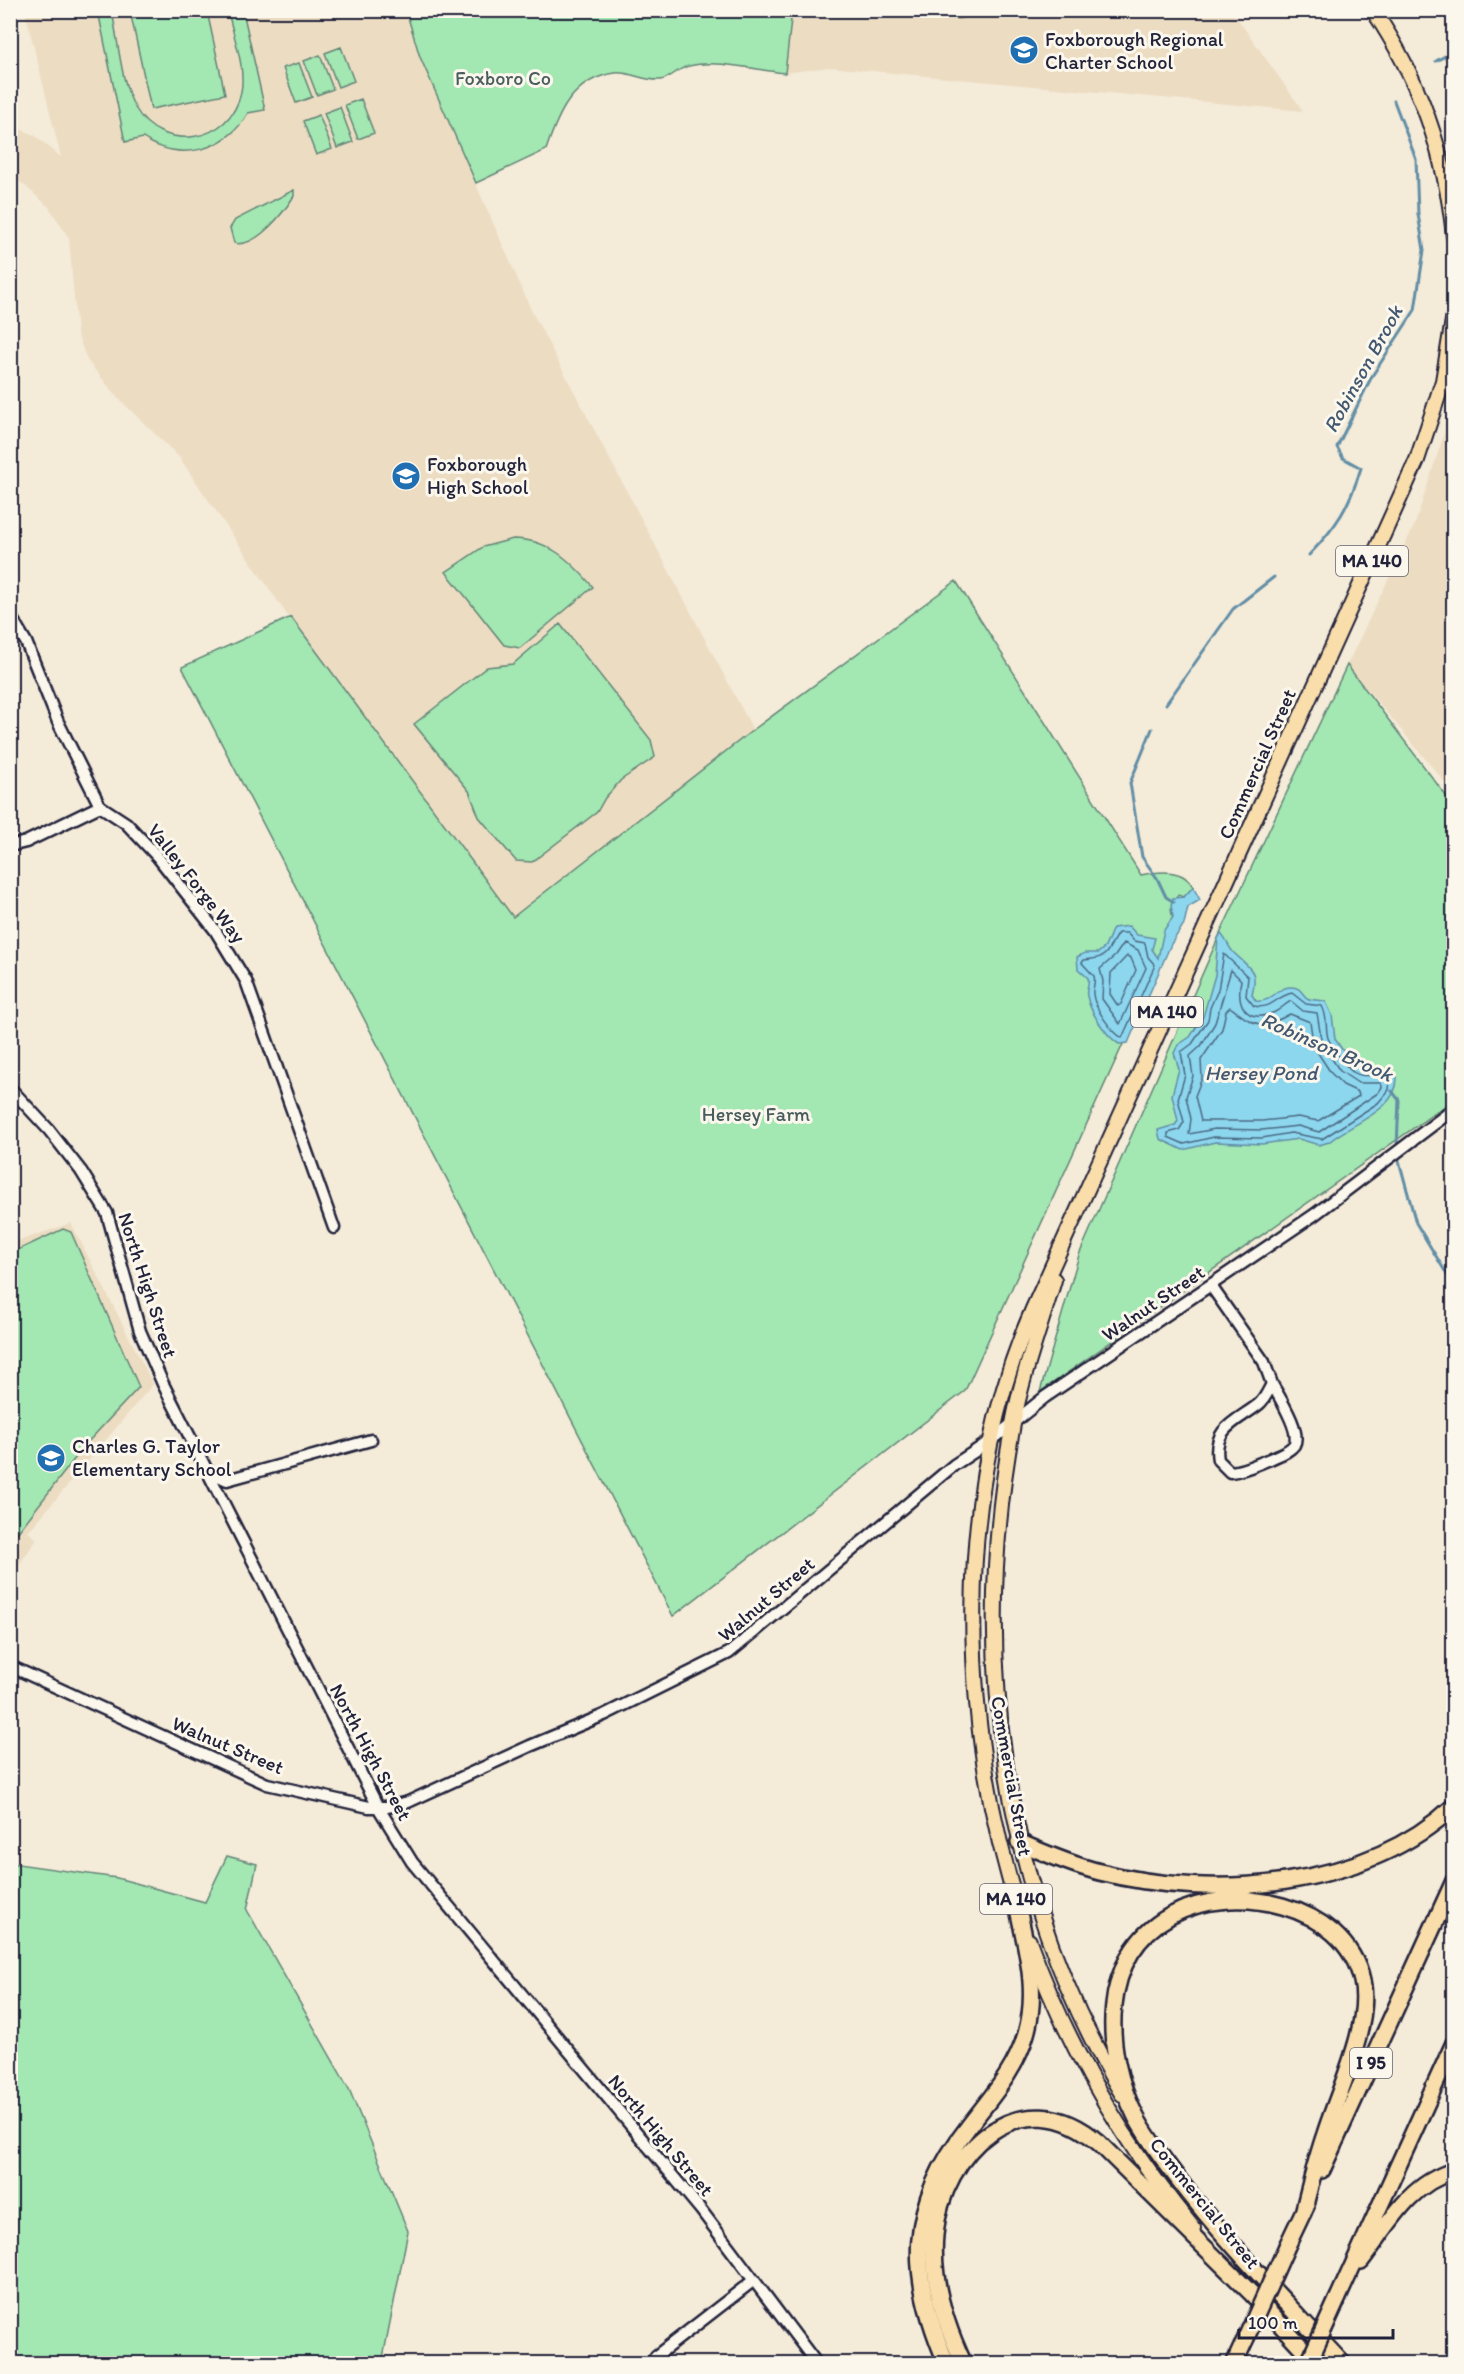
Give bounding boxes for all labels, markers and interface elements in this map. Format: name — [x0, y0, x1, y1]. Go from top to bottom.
place label: Foxborough Regional Charter School — [1045, 27, 1224, 74]
school or university icon: Foxborough Regional Charter School — [1008, 34, 1040, 66]
park label: Foxboro Co — [455, 66, 551, 90]
water label: Robinson Brook — [1317, 300, 1408, 437]
place label: Foxborough High School — [427, 452, 529, 499]
school or university icon: Foxborough High School — [390, 460, 422, 492]
road number: MA 140 — [1336, 546, 1408, 576]
street label: Commercial Street — [1213, 685, 1301, 843]
street label: Valley Forge Way — [143, 818, 251, 948]
road number: MA 140 — [1131, 997, 1203, 1027]
water label: Robinson Brook — [1258, 1006, 1398, 1087]
water label: Hersey Pond — [1205, 1060, 1319, 1085]
park label: Hersey Farm — [702, 1102, 810, 1126]
street label: North High Street — [113, 1209, 183, 1361]
street label: Walnut Street — [1097, 1260, 1209, 1346]
place label: Charles G. Taylor Elementary School — [72, 1434, 232, 1481]
school or university icon: Charles G. Taylor Elementary School — [35, 1442, 67, 1474]
street label: Walnut Street — [713, 1552, 819, 1646]
street label: North High Street — [325, 1679, 417, 1825]
street label: Commercial Street — [986, 1694, 1038, 1858]
street label: Walnut Street — [169, 1711, 287, 1779]
road number: MA 140 — [980, 1884, 1052, 1914]
road number: I 95 — [1350, 2048, 1392, 2078]
street label: North High Street — [603, 2069, 719, 2201]
street label: Commercial Street — [1145, 2133, 1266, 2274]
scale bar — [1239, 2302, 1394, 2340]
text: 100 m — [1248, 2312, 1298, 2334]

